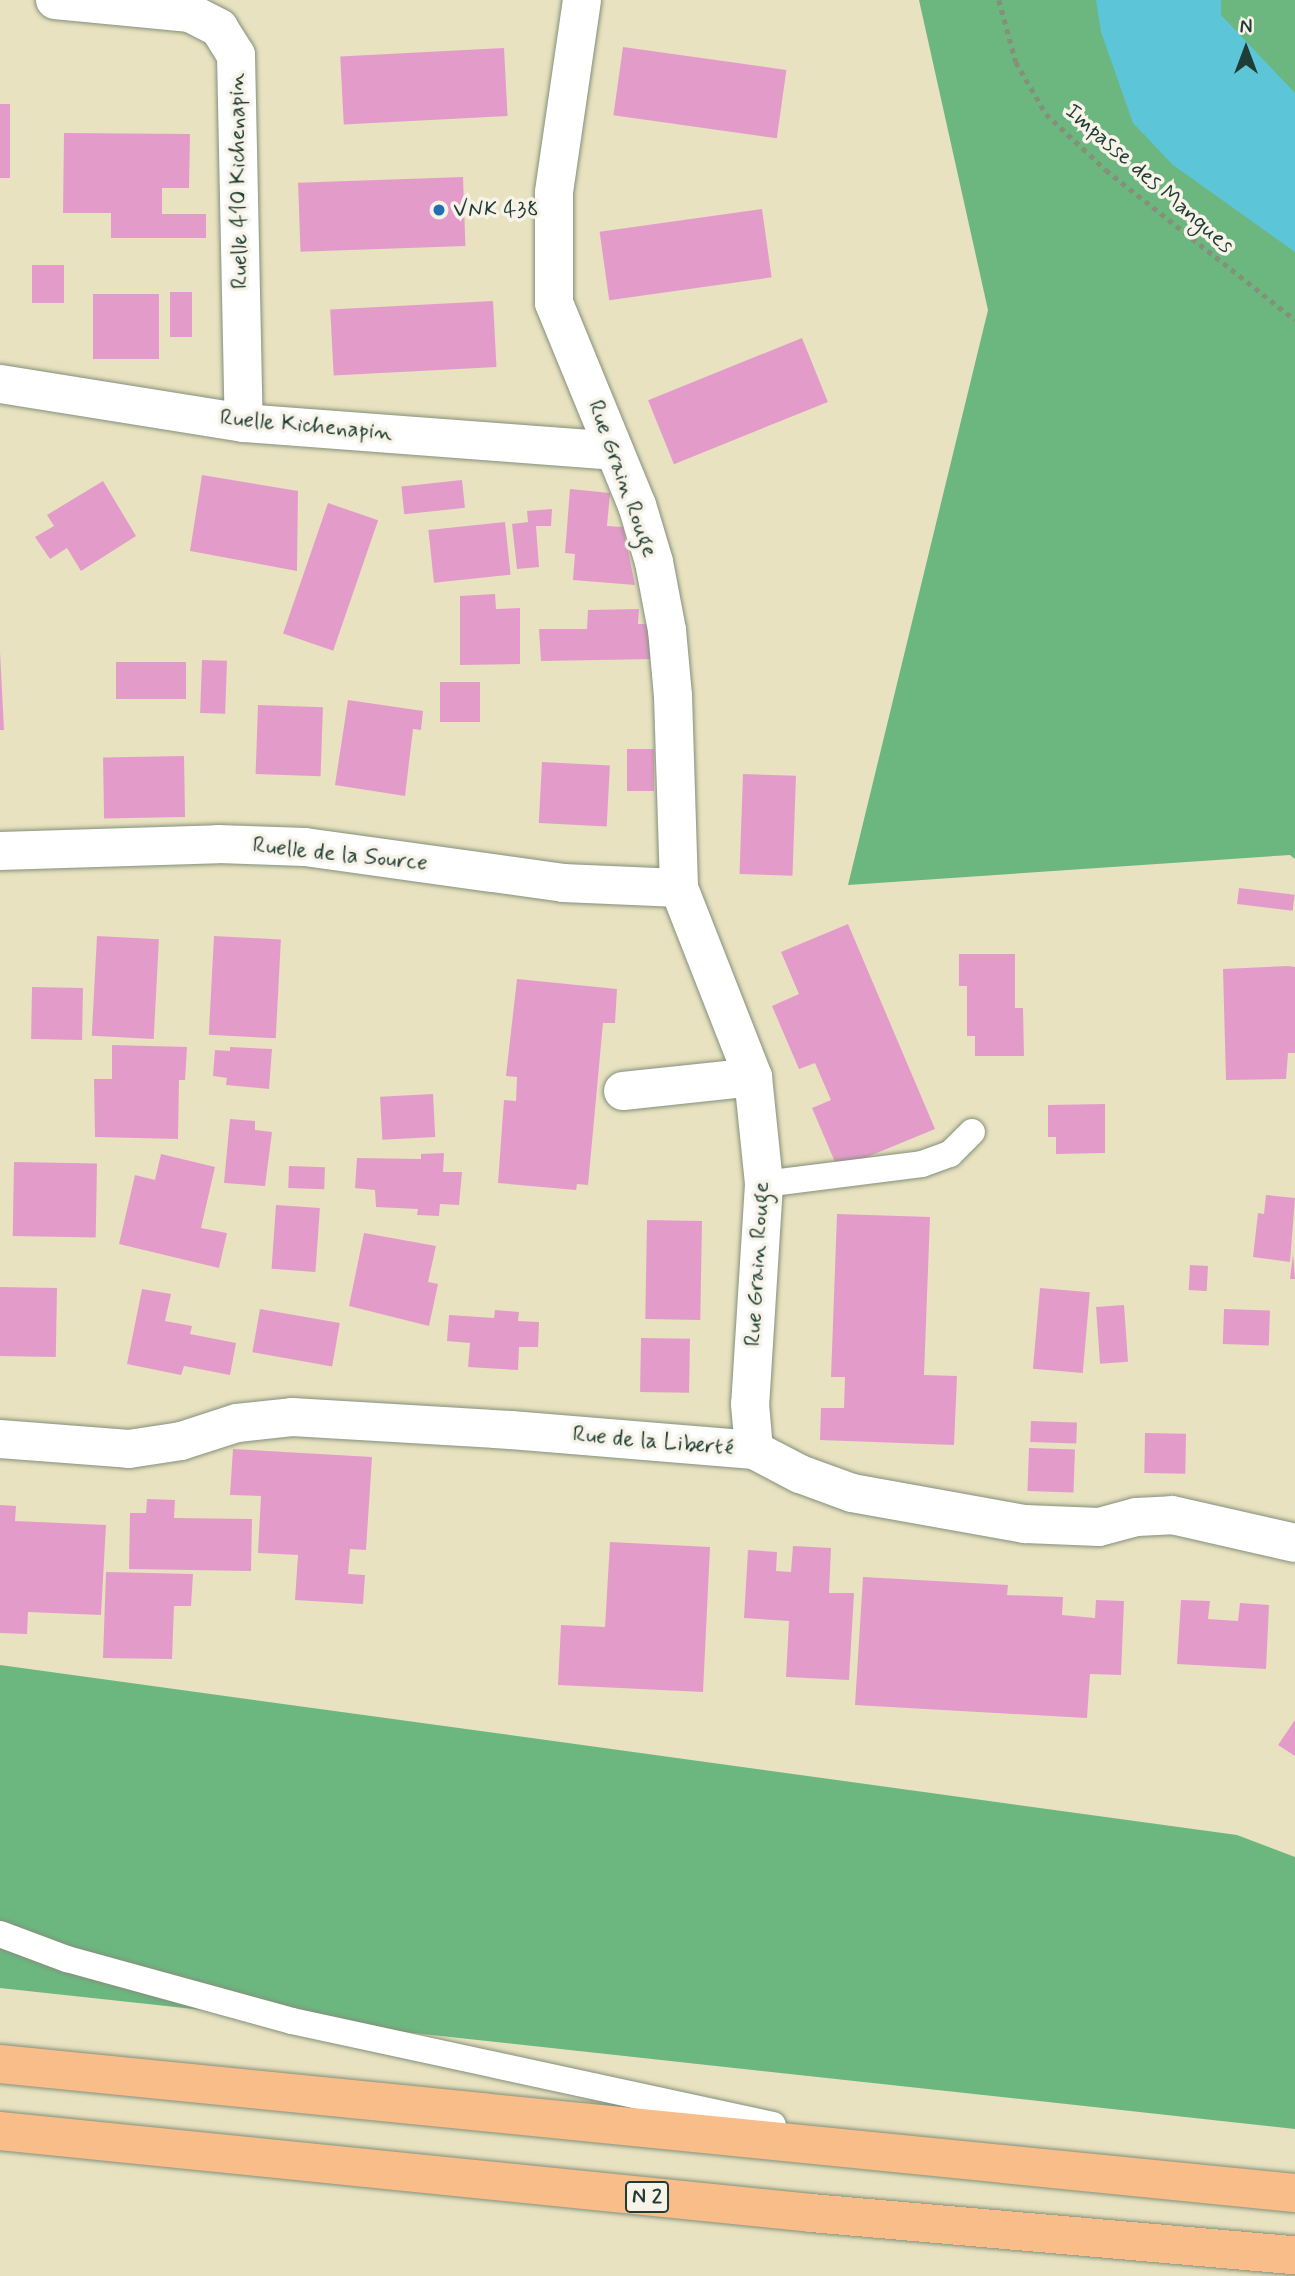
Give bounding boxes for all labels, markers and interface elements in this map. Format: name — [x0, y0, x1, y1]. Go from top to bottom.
north arrow — [1211, 14, 1281, 84]
text: N — [1240, 15, 1252, 40]
street label: Ruelle 410 Kichenapin — [223, 73, 255, 289]
street label: Impasse des Mangues — [1061, 100, 1237, 258]
place label: VNK 438 — [453, 196, 539, 224]
marker: VNK 438 — [431, 202, 447, 218]
street label: Rue Grain Rouge — [582, 399, 662, 559]
street label: Ruelle Kichenapin — [219, 405, 393, 447]
street label: Ruelle de la Source — [252, 832, 428, 878]
street label: Rue Grain Rouge — [740, 1184, 776, 1344]
street label: Rue de la Liberté — [571, 1421, 735, 1463]
road number: N 2 — [624, 2180, 670, 2214]

